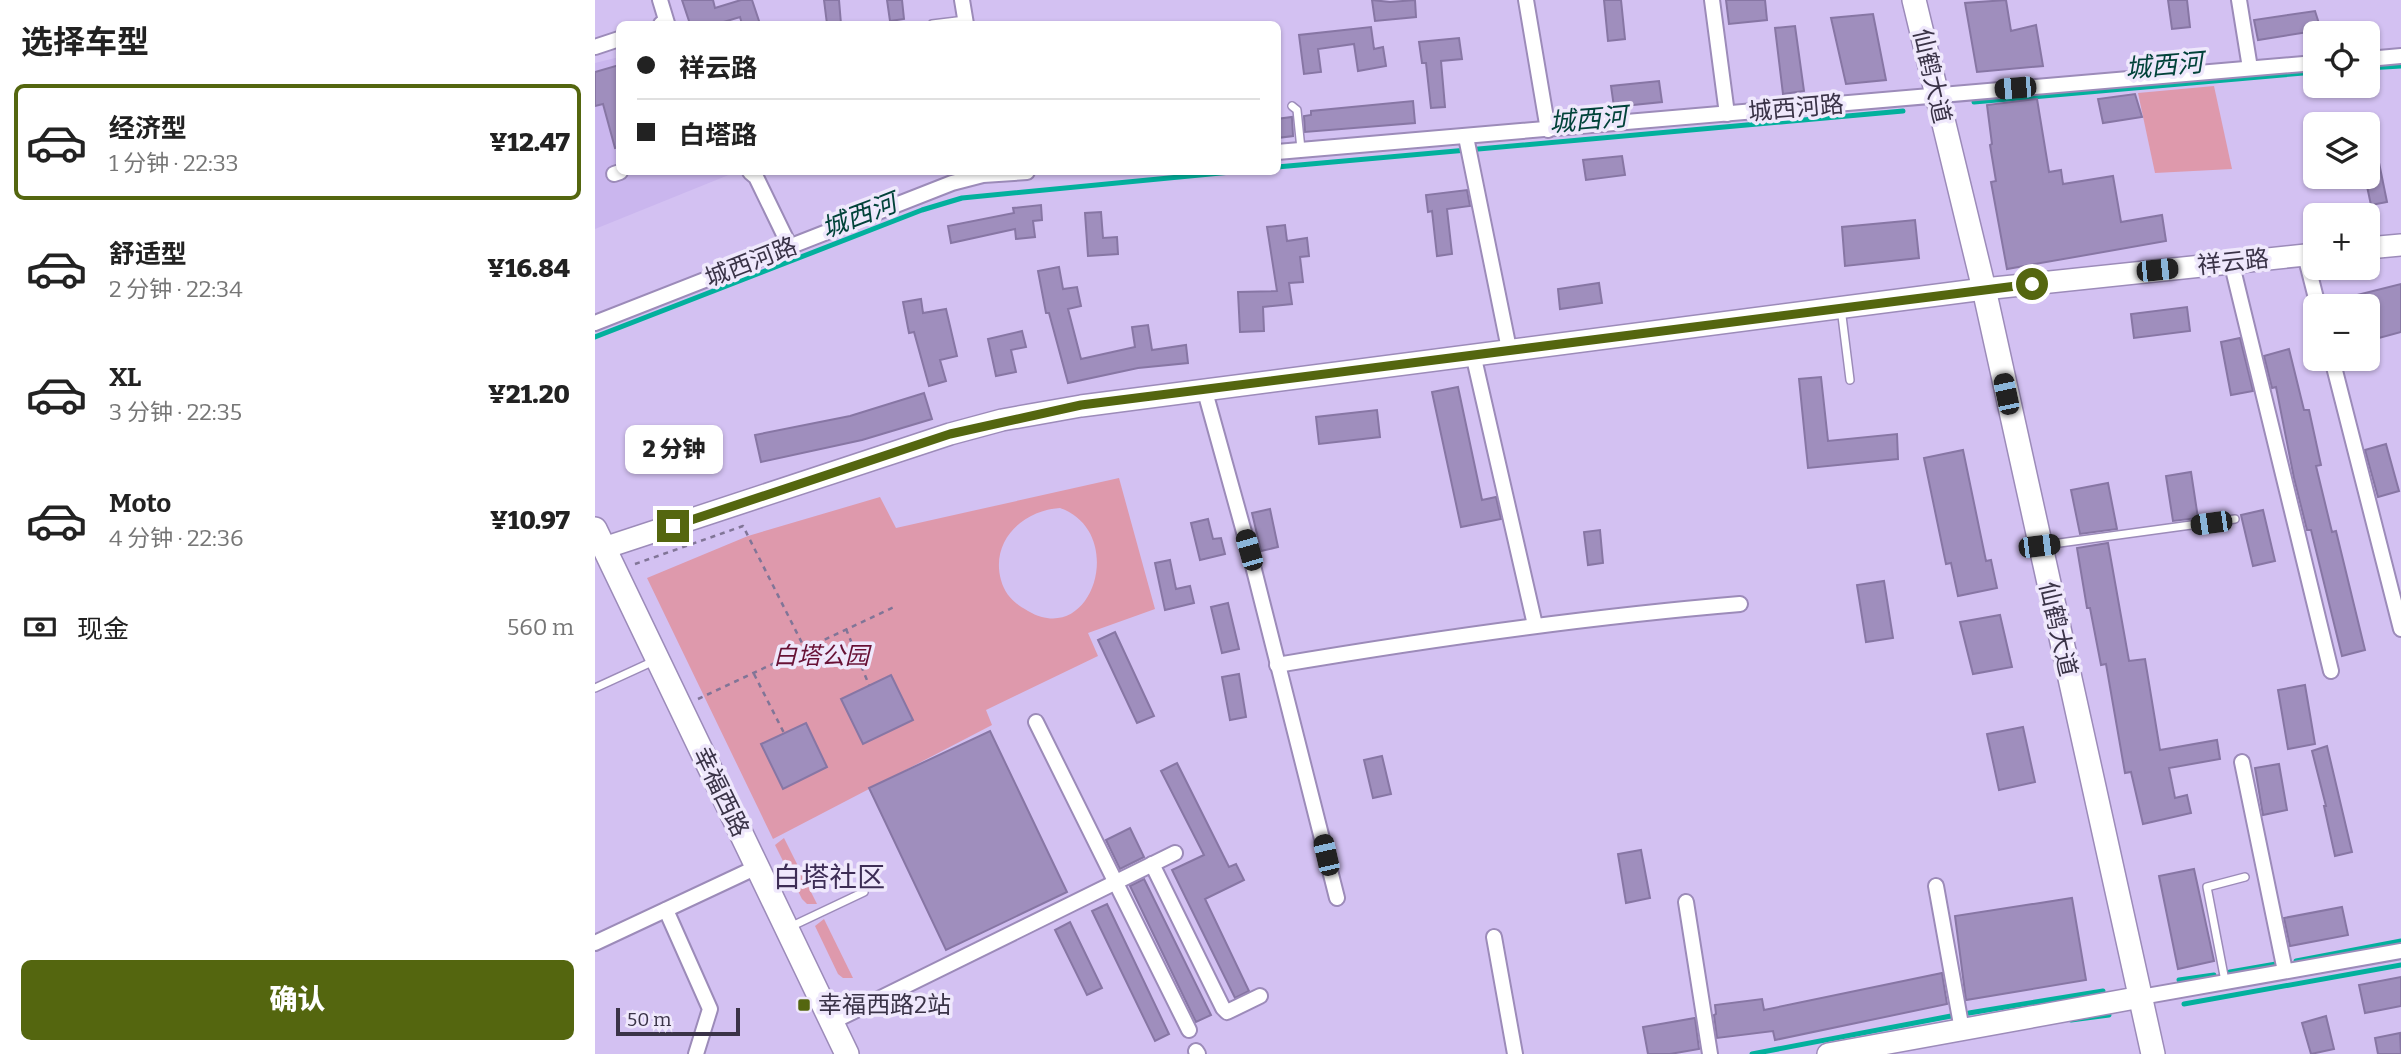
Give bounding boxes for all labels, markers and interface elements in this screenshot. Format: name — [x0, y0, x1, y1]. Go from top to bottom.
map controls — [2303, 21, 2380, 371]
button: locate — [2303, 21, 2380, 98]
text: 选择车型 — [21, 23, 149, 61]
street label: 仙鹤大道 — [1908, 26, 1956, 126]
water label: 城西河 — [2124, 47, 2209, 85]
text: 祥云路 — [679, 53, 757, 84]
car — [1994, 76, 2037, 100]
street label: 城西河路 — [1747, 90, 1845, 126]
water label: 城西河 — [1548, 101, 1633, 139]
icon: car — [25, 111, 88, 174]
button: layers — [2303, 112, 2380, 189]
text: 经济型 — [109, 113, 187, 144]
text: 白塔路 — [679, 120, 757, 151]
text: ¥12.47 — [490, 127, 570, 158]
text: 1 分钟 · 22:33 — [109, 149, 239, 177]
water label: 城西河 — [817, 186, 906, 244]
button: + — [2303, 203, 2380, 280]
street label: 城西河路 — [701, 232, 801, 292]
icon: car — [25, 237, 88, 300]
text: 舒适型 — [109, 239, 187, 270]
street label: 祥云路 — [2196, 244, 2270, 280]
text: ¥16.84 — [487, 253, 570, 284]
car — [2136, 257, 2179, 283]
route start — [2016, 268, 2048, 300]
text: 2 分钟 · 22:34 — [109, 275, 243, 303]
button: − — [2303, 294, 2380, 371]
text: XL — [109, 362, 141, 393]
icon: car — [25, 363, 88, 426]
car — [1992, 371, 2021, 417]
text: ¥21.20 — [488, 379, 570, 410]
text: 3 分钟 · 22:35 — [109, 398, 242, 426]
callout: 2 分钟 — [624, 424, 722, 474]
text: 2 分钟 — [642, 435, 706, 463]
text: Moto — [109, 488, 171, 519]
icon: car — [25, 489, 88, 552]
text: ¥10.97 — [490, 505, 570, 536]
route end — [657, 510, 689, 542]
car — [2189, 510, 2234, 536]
text: 4 分钟 · 22:36 — [109, 524, 244, 552]
car — [1234, 527, 1265, 573]
car — [2017, 533, 2062, 559]
street label: 仙鹤大道 — [2034, 579, 2082, 679]
icon: cash — [21, 608, 59, 646]
text: 560 m — [507, 613, 574, 641]
text: 现金 — [77, 614, 129, 645]
park label: 白塔公园 — [773, 642, 872, 670]
street label: 幸福西路 — [687, 743, 755, 841]
car — [1312, 832, 1341, 878]
district label: 白塔社区 — [773, 861, 885, 894]
button: 确认 — [21, 960, 574, 1040]
place label: 幸福西路2站 — [818, 991, 951, 1019]
marker: 幸福西路2站 — [796, 997, 812, 1013]
scale bar — [616, 1005, 740, 1037]
text: 50 m — [627, 1008, 671, 1031]

